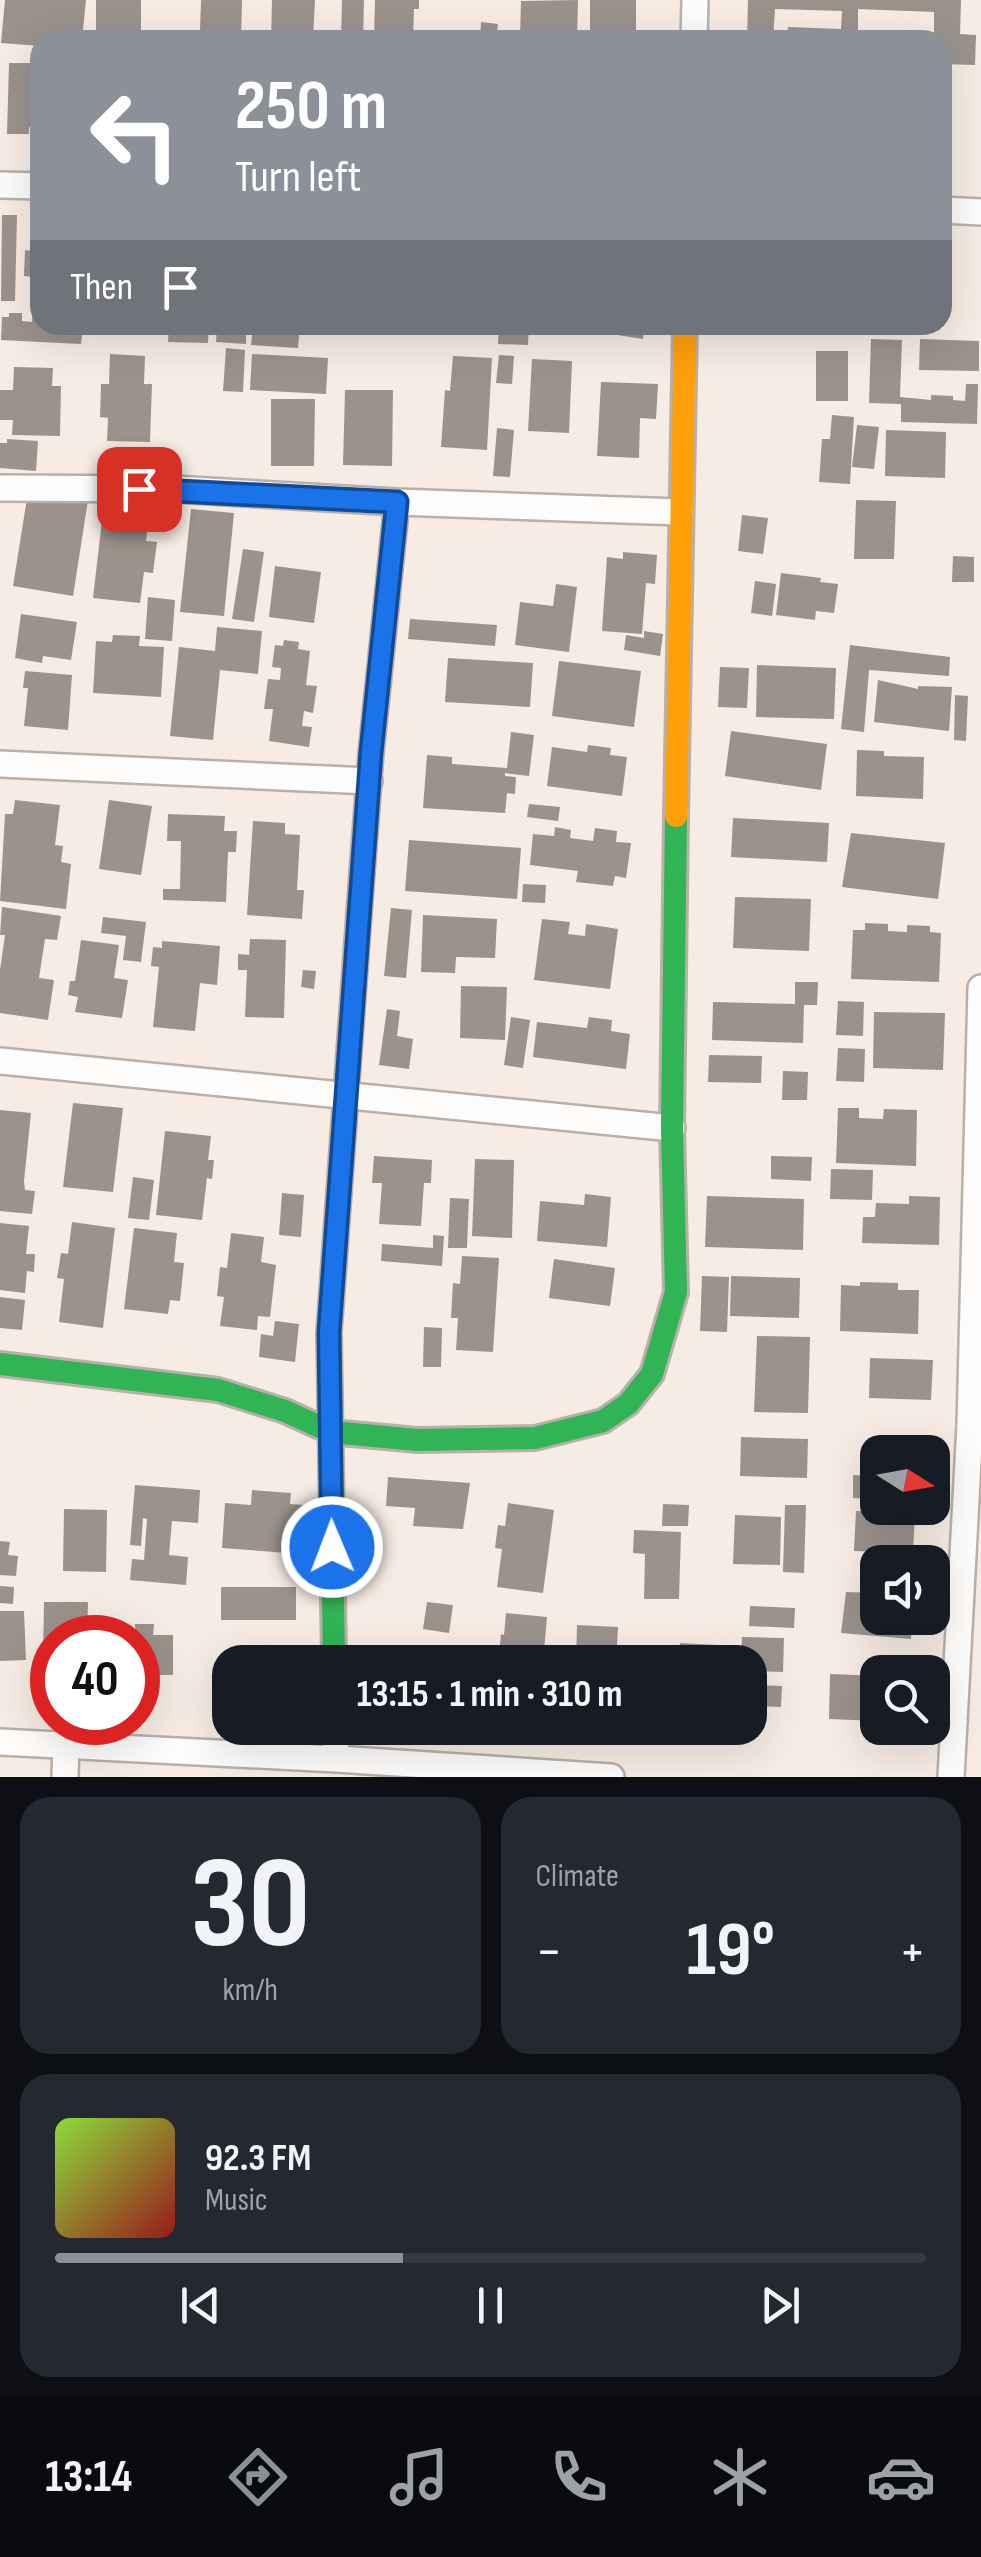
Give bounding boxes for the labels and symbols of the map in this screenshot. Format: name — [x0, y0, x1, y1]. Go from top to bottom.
pin — [97, 447, 182, 532]
north arrow — [860, 1435, 950, 1525]
position arrow — [280, 1495, 384, 1599]
speed limit sign: 40 — [30, 1615, 160, 1745]

